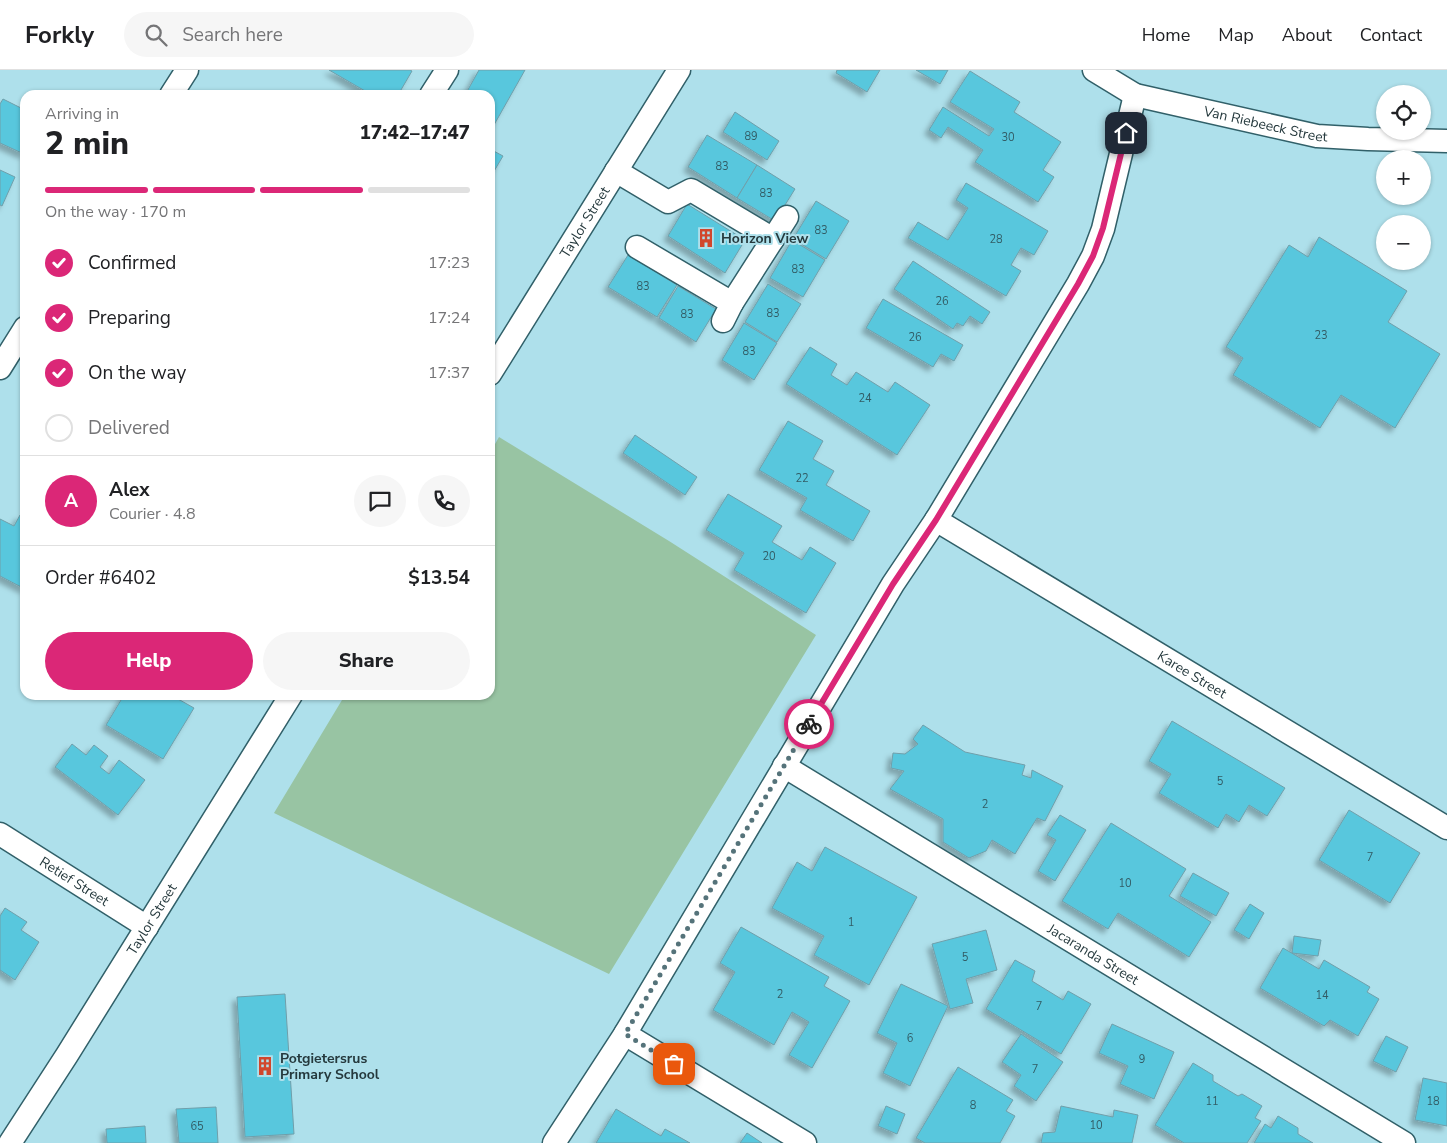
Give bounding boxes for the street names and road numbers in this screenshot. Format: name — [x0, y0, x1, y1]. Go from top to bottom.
street label: Van Riebeeck Street — [1201, 101, 1328, 146]
street label: Taylor Street — [555, 183, 614, 261]
street label: Karee Street — [1154, 646, 1230, 703]
street label: Retief Street — [36, 852, 113, 910]
street label: Taylor Street — [122, 880, 181, 958]
street label: Jacaranda Street — [1043, 919, 1143, 989]

